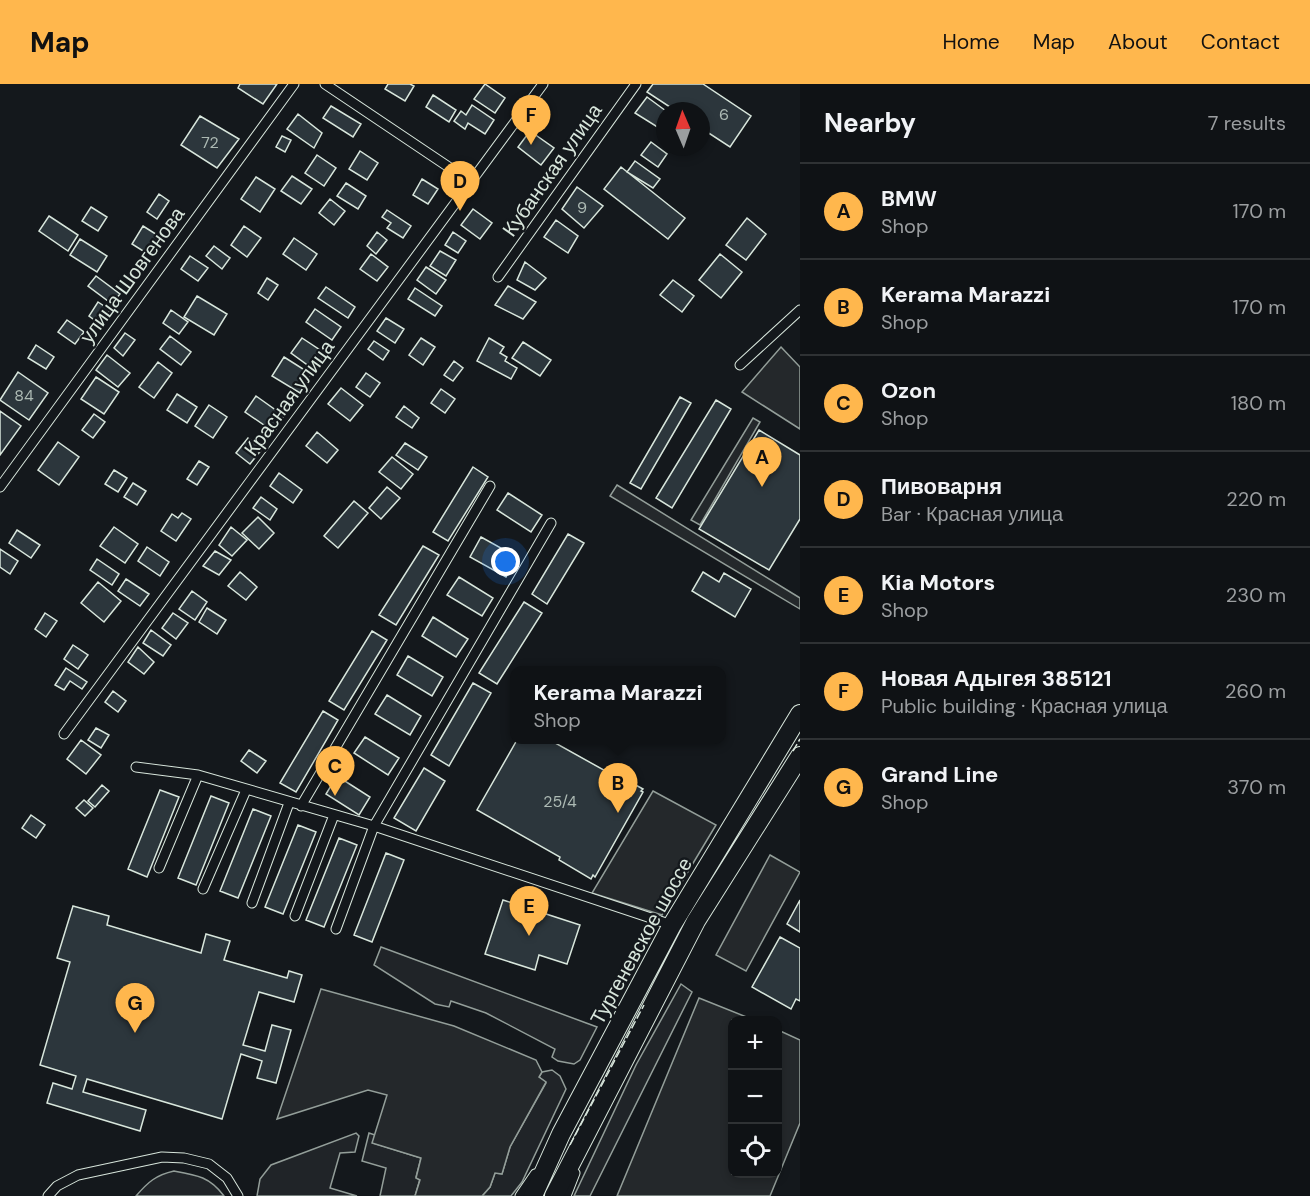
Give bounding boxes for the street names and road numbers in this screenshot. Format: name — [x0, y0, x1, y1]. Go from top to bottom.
street label: Кубанская улица — [496, 98, 608, 242]
street label: улица Шовгенова — [74, 201, 191, 348]
street label: Красная улица — [238, 334, 340, 461]
street label: Тургеневское шоссе — [584, 853, 698, 1029]

